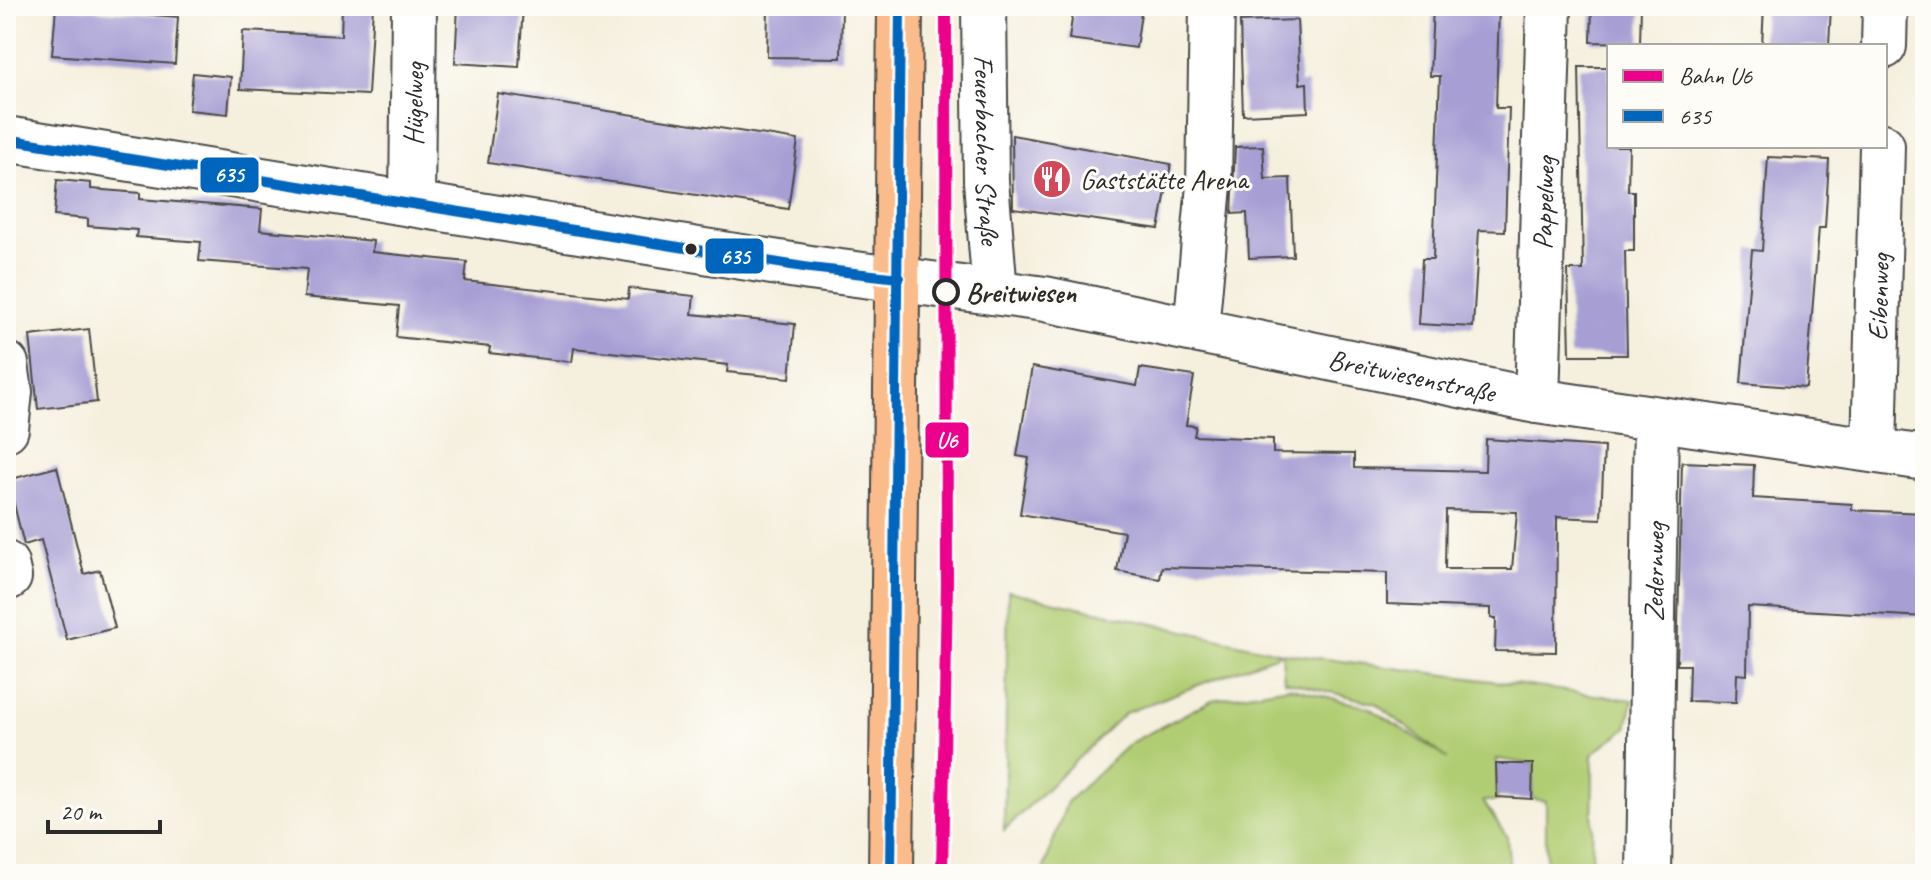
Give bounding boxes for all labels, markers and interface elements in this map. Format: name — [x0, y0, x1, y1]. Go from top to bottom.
legend — [1607, 44, 1887, 148]
street label: Feuerbacher Straße — [967, 55, 1008, 248]
street label: Hügelweg — [396, 61, 431, 146]
text: Bahn U6 — [1679, 61, 1753, 91]
text: 635 — [1679, 101, 1713, 131]
street label: Pappelweg — [1525, 154, 1562, 250]
line badge: 635 — [199, 156, 260, 194]
restaurant icon: Gaststätte Arena — [1031, 158, 1073, 200]
text: 635 — [214, 161, 246, 189]
place label: Gaststätte Arena — [1080, 162, 1250, 197]
line badge: 635 — [704, 237, 765, 275]
unlabelled marker — [683, 241, 699, 257]
text: 635 — [720, 243, 752, 271]
street label: Eibenweg — [1860, 252, 1897, 341]
place label: Breitwiesen — [966, 275, 1077, 310]
marker: Breitwiesen — [933, 279, 959, 305]
street label: Breitwiesenstraße — [1325, 341, 1500, 410]
line badge: U6 — [924, 421, 970, 459]
text: U6 — [937, 427, 959, 455]
street label: Zedernweg — [1636, 520, 1672, 622]
scale bar — [48, 784, 160, 834]
text: 20 m — [60, 797, 103, 827]

